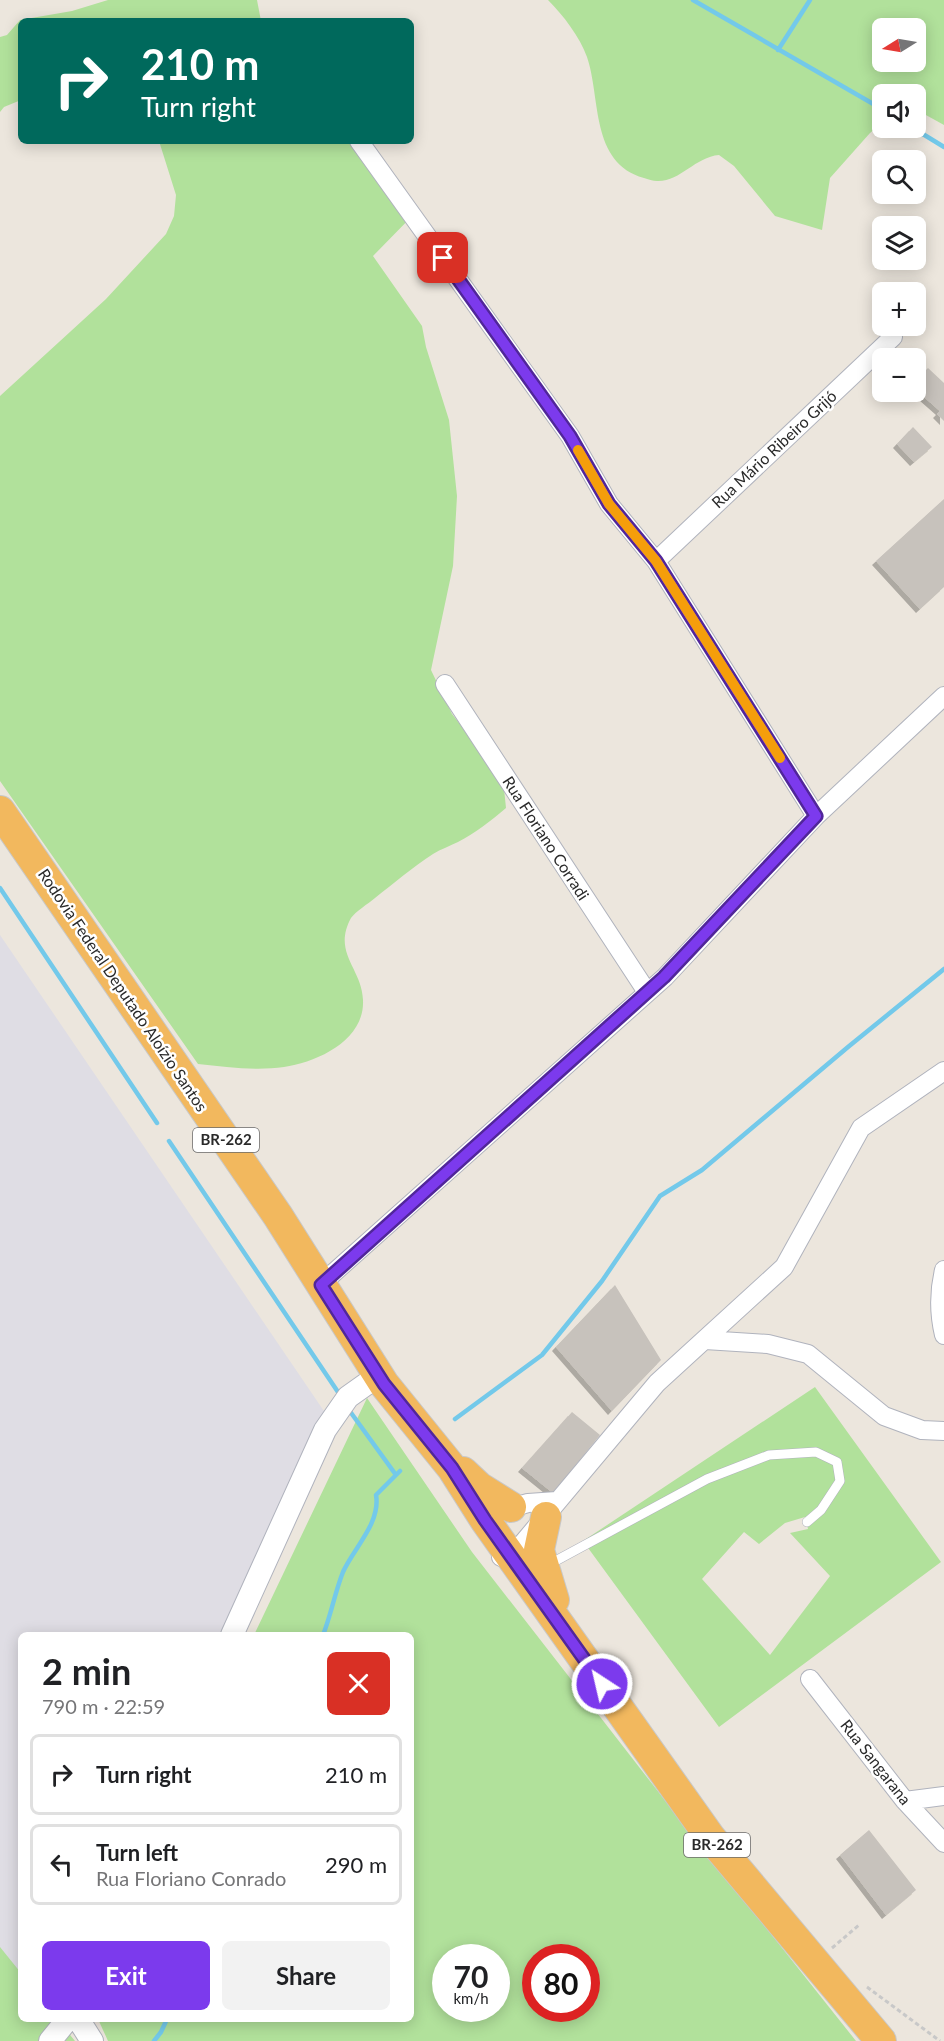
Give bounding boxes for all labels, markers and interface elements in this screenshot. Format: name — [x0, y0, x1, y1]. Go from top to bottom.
north arrow — [872, 18, 926, 72]
map controls — [872, 18, 926, 402]
text: 210 m — [141, 39, 259, 89]
icon: right — [42, 42, 120, 120]
button: sound — [872, 84, 926, 138]
text: Turn right — [141, 90, 256, 123]
button: search — [872, 150, 926, 204]
button: layers — [872, 216, 926, 270]
pin — [417, 232, 468, 283]
icon: arrive — [426, 241, 459, 274]
button: + — [872, 282, 926, 336]
button: − — [872, 348, 926, 402]
street label: Rua Mário Ribeiro Grijó — [707, 386, 840, 511]
street label: Rua Floriano Corradi — [499, 772, 594, 903]
street label: Rodovia Federal Deputado Aloízio Santos — [35, 865, 212, 1115]
road number: BR-262 — [193, 1128, 259, 1152]
text: 2 min — [42, 1649, 131, 1693]
button: close — [327, 1652, 390, 1715]
position arrow — [570, 1652, 634, 1716]
text: 790 m · 22:59 — [42, 1694, 165, 1718]
street label: Rua Sangarana — [837, 1715, 916, 1808]
icon: right — [45, 1758, 78, 1791]
text: Turn right — [96, 1761, 191, 1788]
text: 210 m — [325, 1761, 387, 1788]
road number: BR-262 — [684, 1833, 750, 1857]
text: Turn left — [96, 1839, 178, 1866]
icon: left — [45, 1848, 78, 1881]
text: 290 m — [325, 1851, 387, 1878]
text: Rua Floriano Conrado — [96, 1866, 286, 1890]
button: Exit — [42, 1941, 210, 2010]
button: Share — [222, 1941, 390, 2010]
speed limit sign: 80 — [522, 1944, 600, 2022]
text: 70 — [454, 1958, 488, 1994]
text: km/h — [453, 1989, 489, 2007]

